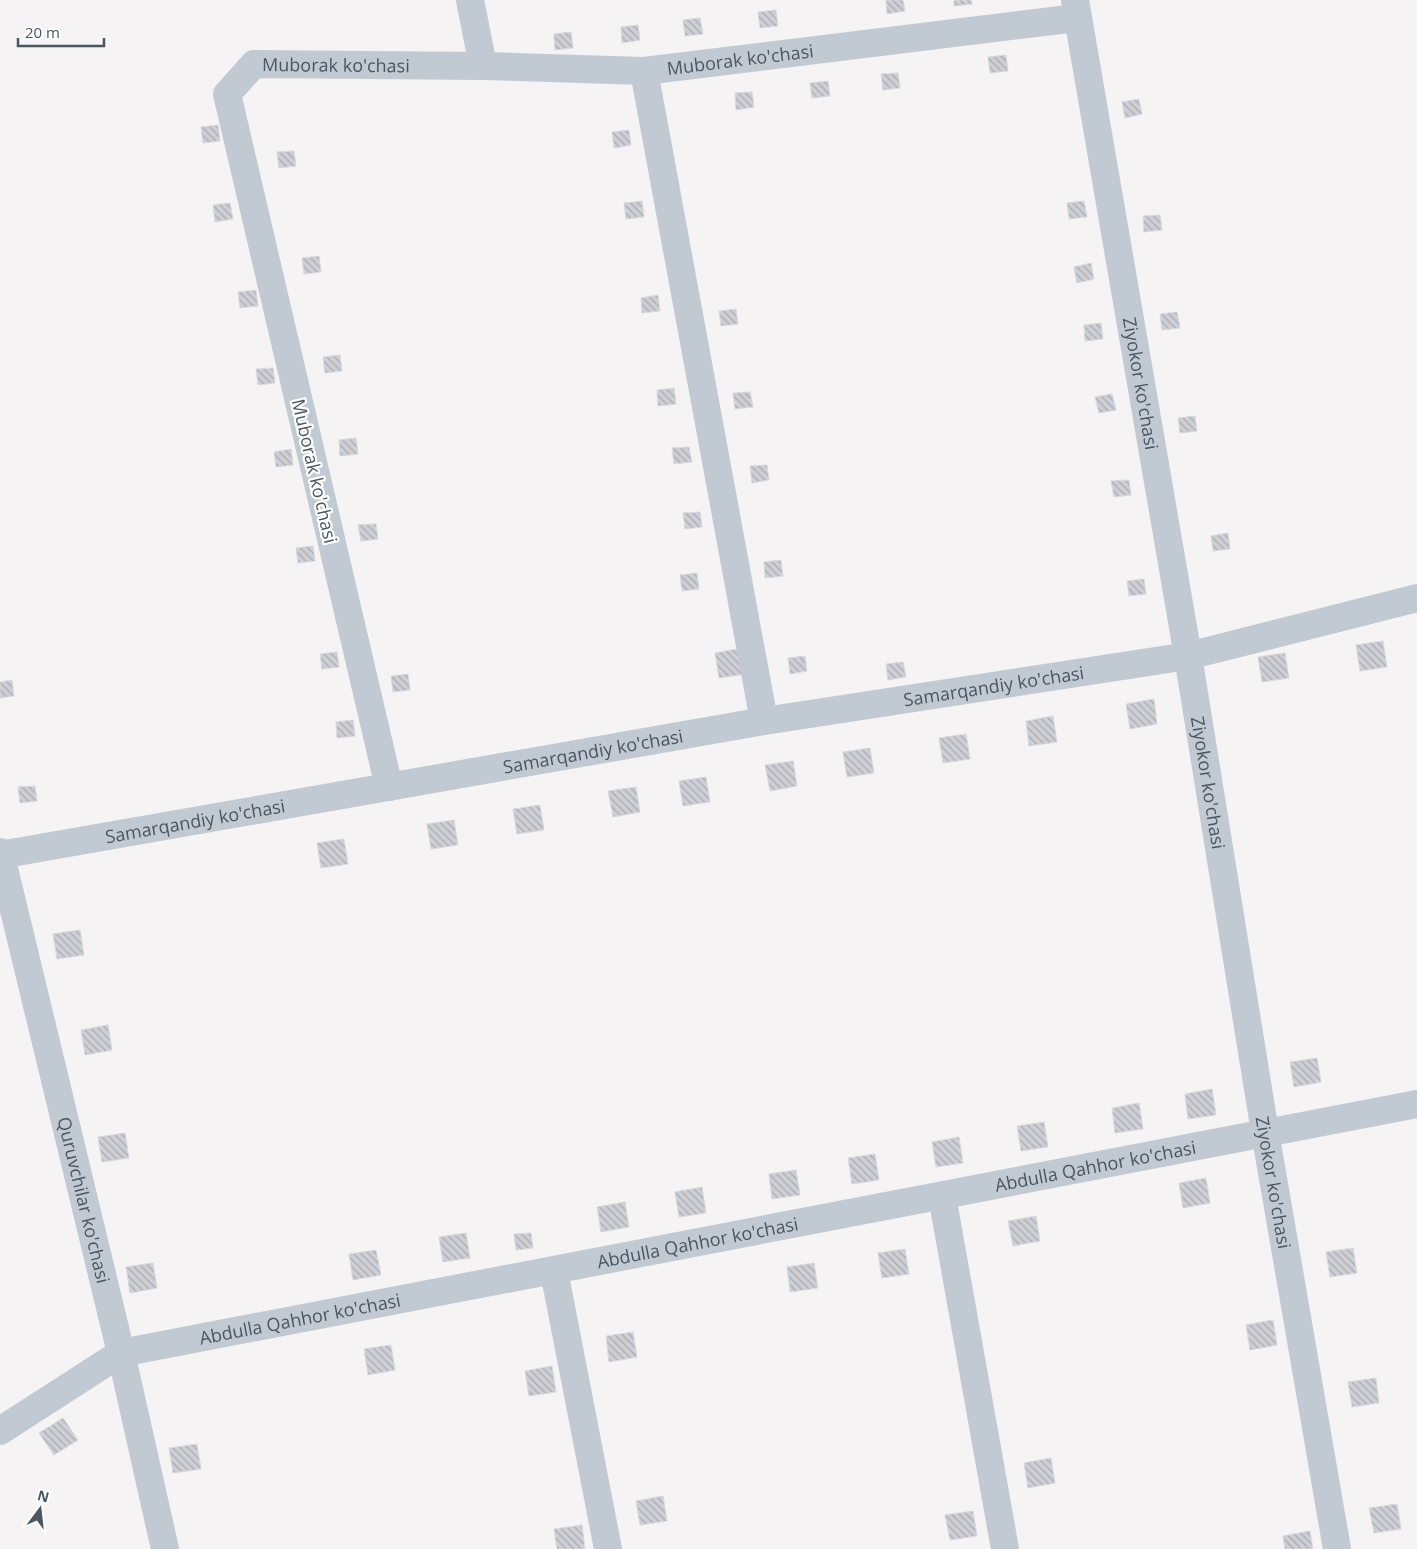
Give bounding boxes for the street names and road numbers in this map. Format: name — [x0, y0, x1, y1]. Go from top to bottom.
street label: Muborak ko'chasi — [665, 38, 815, 80]
street label: Muborak ko'chasi — [262, 52, 410, 77]
street label: Ziyokor ko'chasi — [1118, 315, 1164, 451]
street label: Muborak ko'chasi — [287, 396, 343, 546]
street label: Samarqandiy ko'chasi — [902, 660, 1086, 711]
street label: Ziyokor ko'chasi — [1186, 715, 1231, 851]
street label: Samarqandiy ko'chasi — [501, 723, 685, 779]
street label: Samarqandiy ko'chasi — [103, 793, 287, 848]
street label: Quruvchilar ko'chasi — [52, 1114, 116, 1286]
street label: Ziyokor ko'chasi — [1251, 1114, 1297, 1251]
street label: Abdulla Qahhor ko'chasi — [993, 1135, 1198, 1197]
street label: Abdulla Qahhor ko'chasi — [595, 1211, 800, 1273]
street label: Abdulla Qahhor ko'chasi — [197, 1288, 402, 1350]

